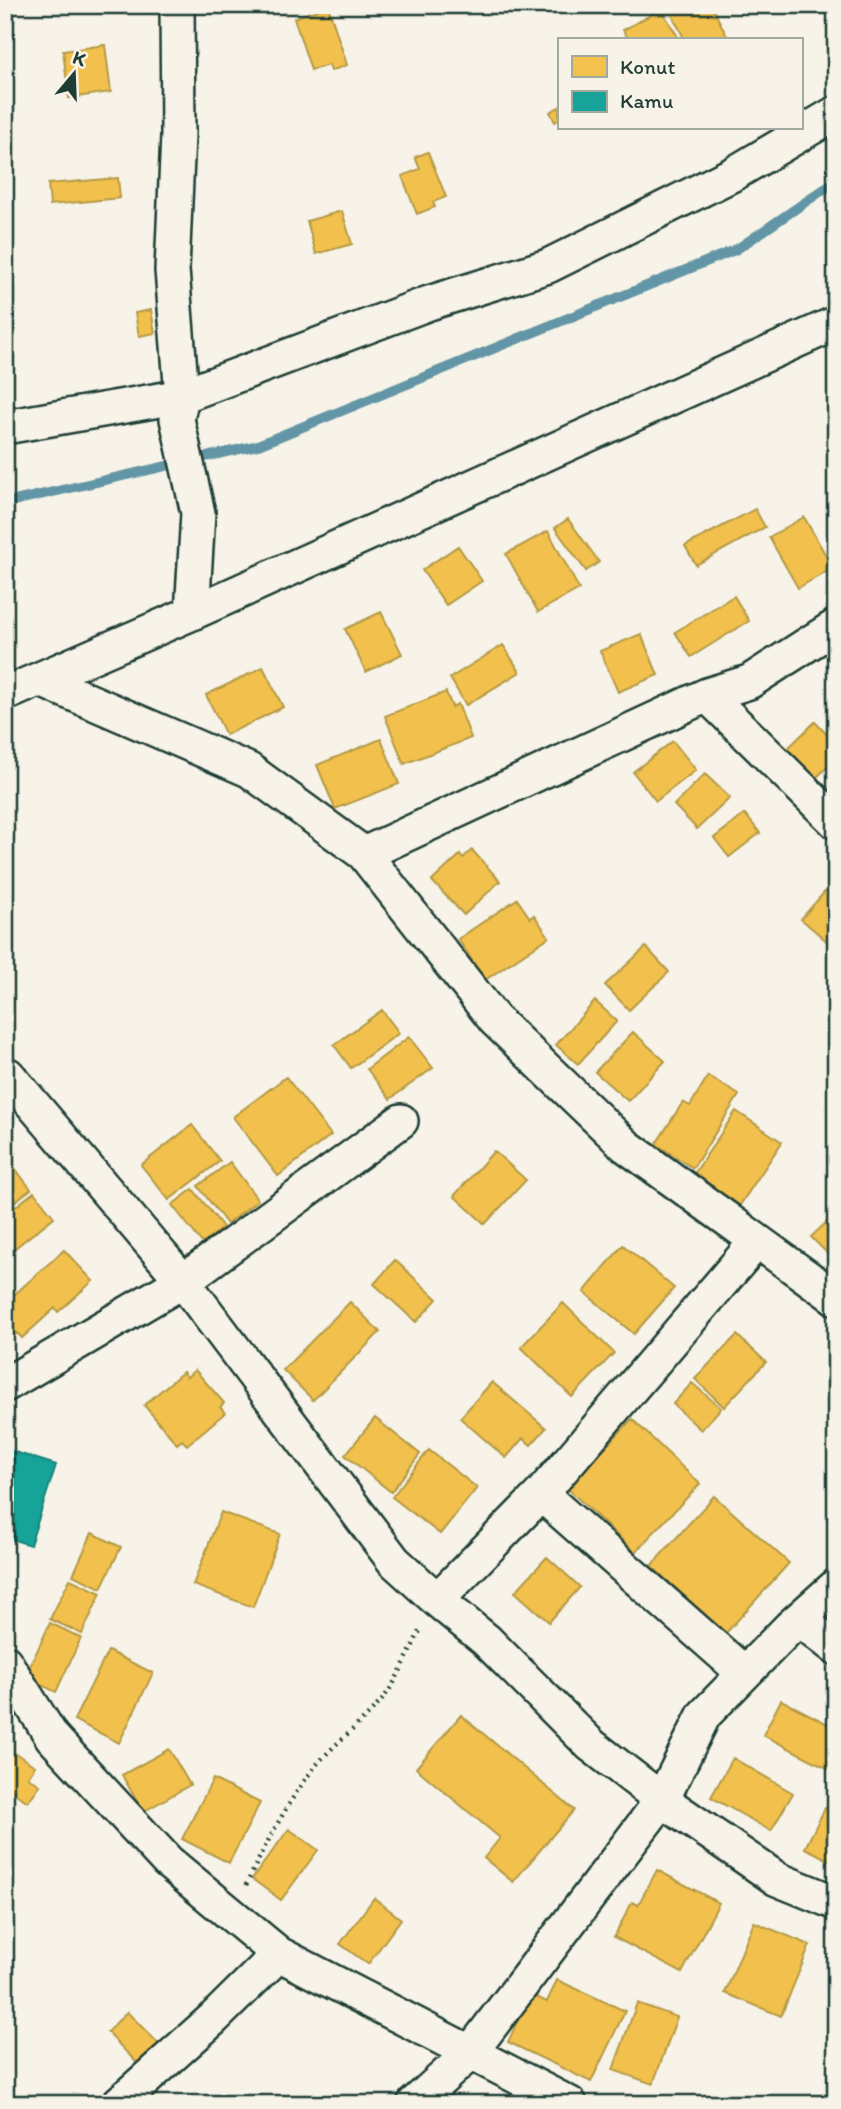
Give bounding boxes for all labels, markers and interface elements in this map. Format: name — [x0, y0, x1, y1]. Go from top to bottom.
north arrow — [38, 38, 108, 108]
legend — [558, 38, 802, 130]
text: K — [70, 46, 90, 72]
text: Konut — [620, 54, 675, 79]
text: Kamu — [620, 88, 674, 113]

